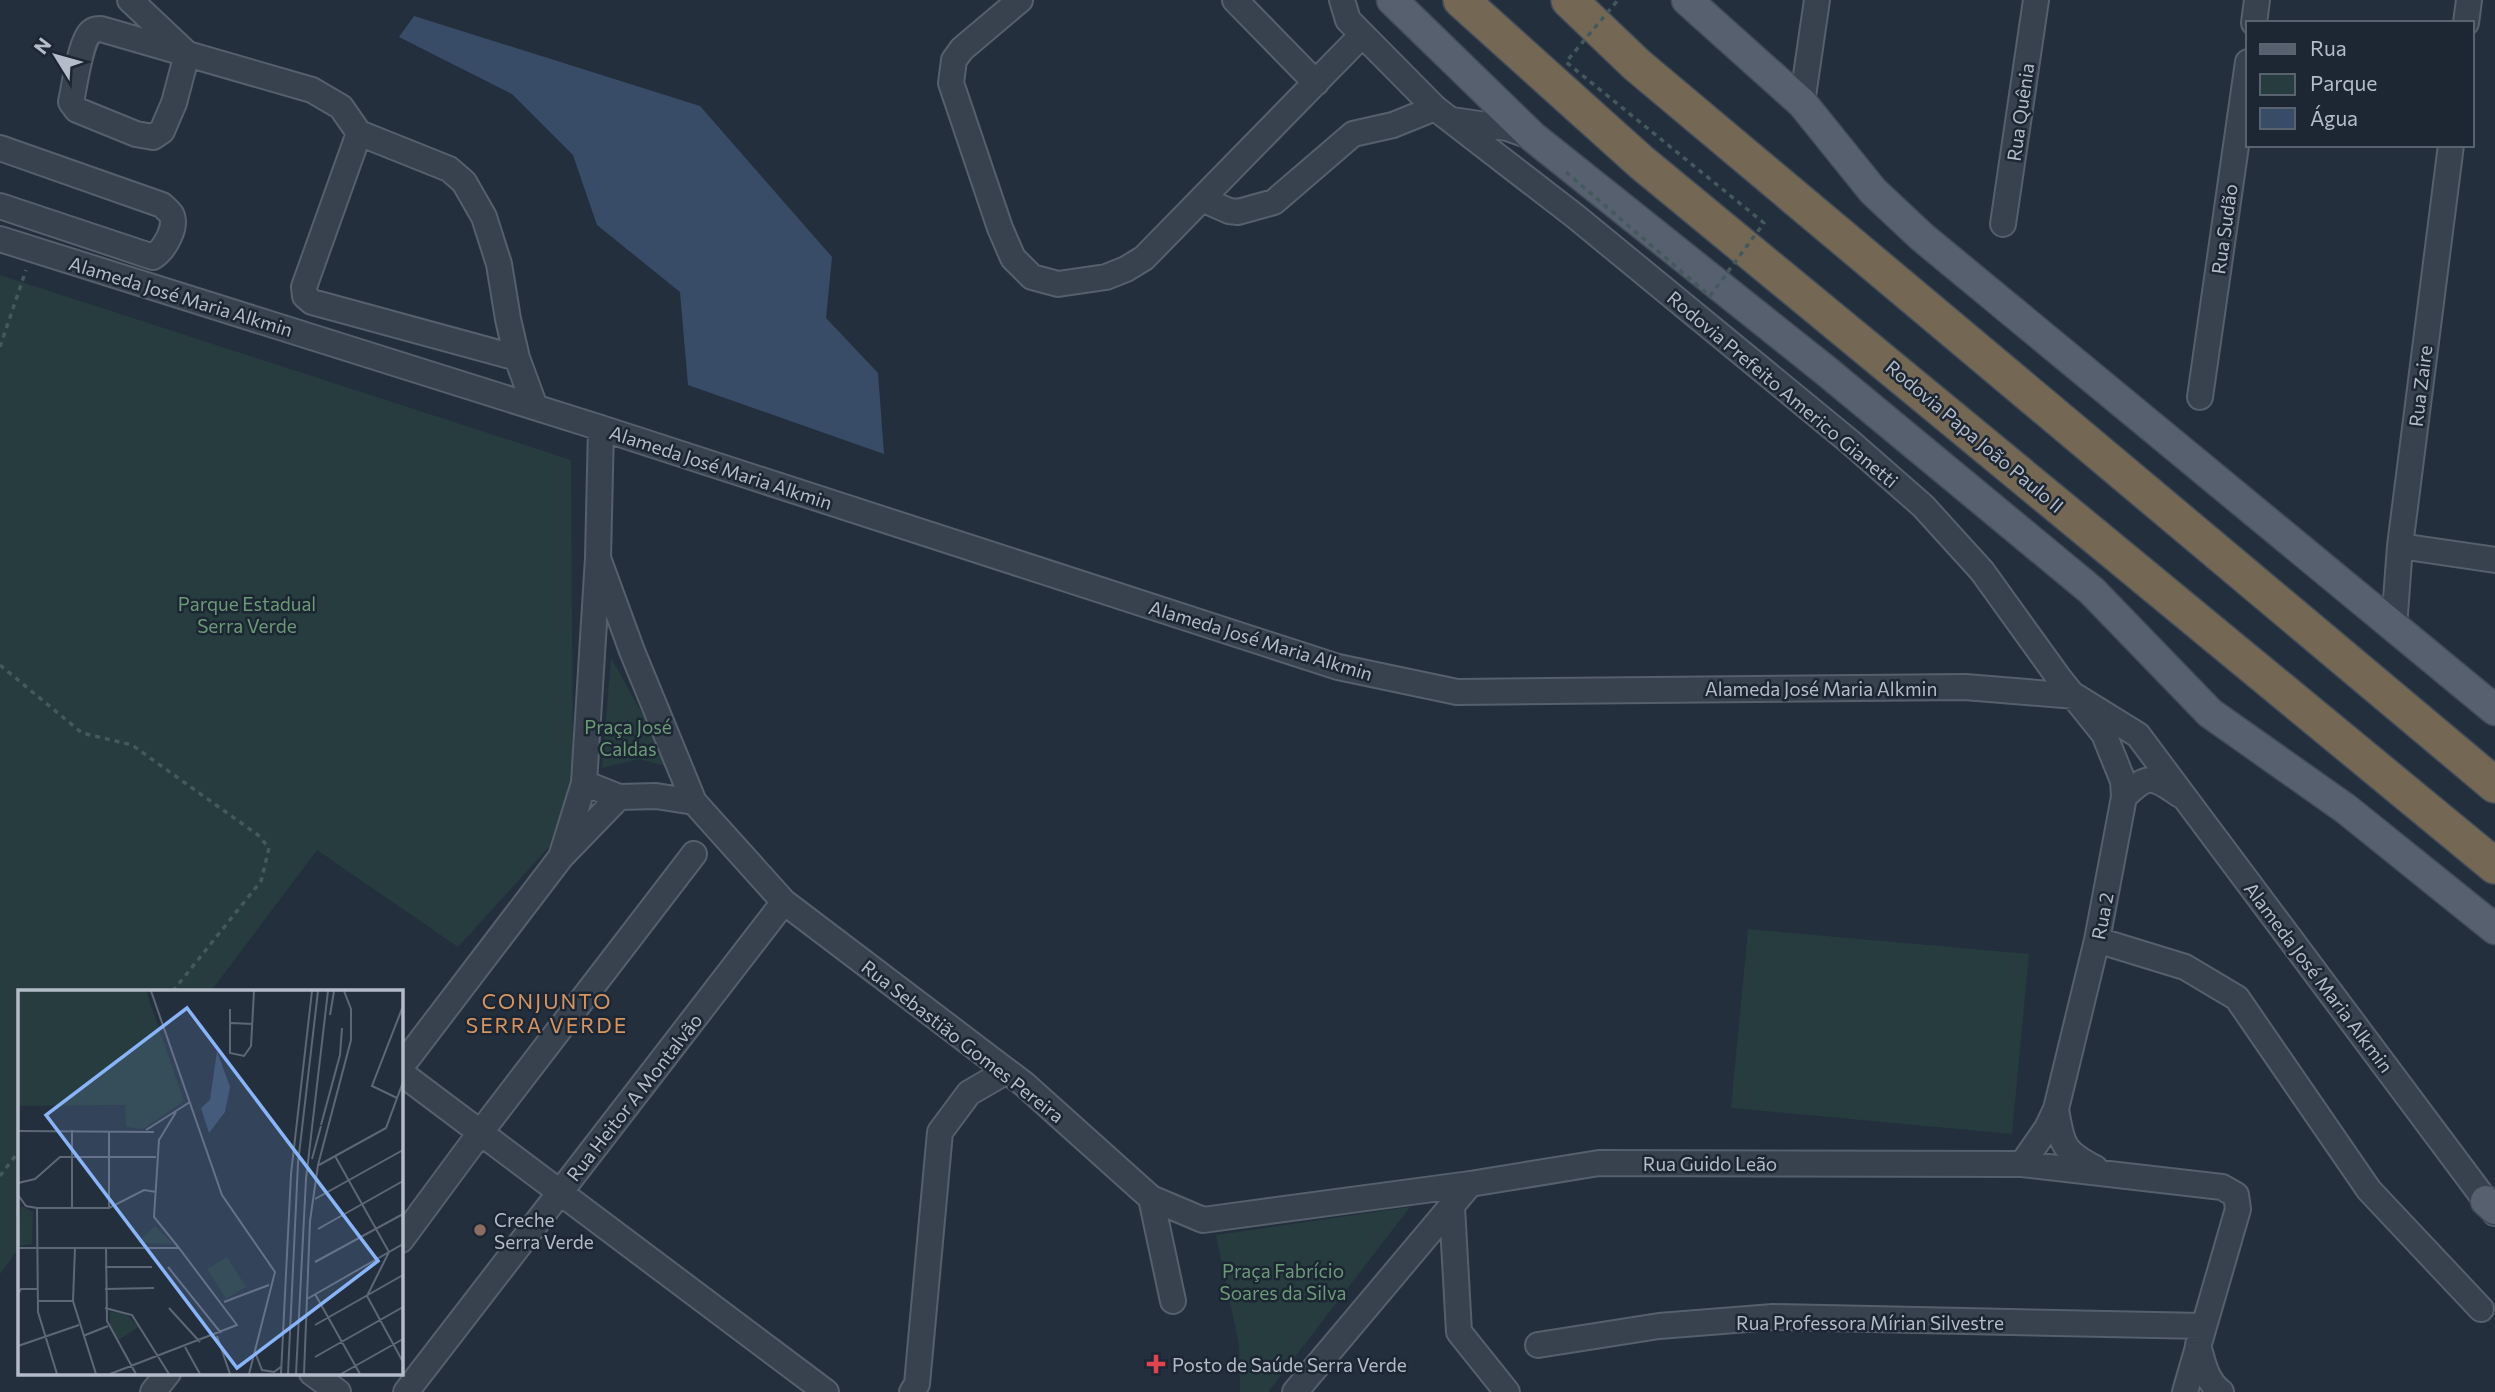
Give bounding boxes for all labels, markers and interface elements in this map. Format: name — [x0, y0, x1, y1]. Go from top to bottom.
north arrow — [21, 21, 91, 91]
legend — [2246, 21, 2474, 147]
text: N — [29, 33, 56, 58]
text: Rua — [2310, 35, 2347, 60]
street label: Rua Quênia — [2002, 62, 2038, 162]
text: Parque — [2310, 70, 2377, 95]
text: Água — [2310, 105, 2358, 130]
street label: Rua Sudão — [2206, 182, 2242, 276]
street label: Alameda José Maria Alkmin — [66, 251, 296, 341]
street label: Rodovia Prefeito Americo Gianetti — [1663, 286, 1903, 492]
street label: Rua Zaire — [2404, 344, 2436, 428]
street label: Rodovia Papa João Paulo II — [1881, 355, 2069, 517]
street label: Alameda José Maria Alkmin — [607, 420, 835, 514]
park label: Parque Estadual Serra Verde — [178, 592, 316, 637]
street label: Alameda José Maria Alkmin — [1146, 595, 1376, 685]
street label: Alameda José Maria Alkmin — [1705, 677, 1937, 700]
park label: Praça José Caldas — [584, 715, 672, 760]
street label: Alameda José Maria Alkmin — [2240, 877, 2398, 1077]
street label: Rua 2 — [2086, 891, 2118, 941]
street label: Rua Sebastião Gomes Pereira — [857, 955, 1069, 1127]
district label: CONJUNTO SERRA VERDE — [466, 988, 628, 1037]
inset map — [18, 990, 402, 1374]
street label: Rua Heitor A Montalvão — [561, 1009, 707, 1185]
street label: Rua Guido Leão — [1643, 1152, 1777, 1175]
place label: Creche Serra Verde — [494, 1208, 594, 1253]
marker: Creche Serra Verde — [472, 1222, 488, 1238]
park label: Praça Fabrício Soares da Silva — [1220, 1259, 1346, 1304]
street label: Rua Professora Mírian Silvestre — [1736, 1311, 2004, 1334]
place label: Posto de Saúde Serra Verde — [1172, 1353, 1407, 1376]
marker: Posto de Saúde Serra Verde — [1146, 1354, 1166, 1374]

